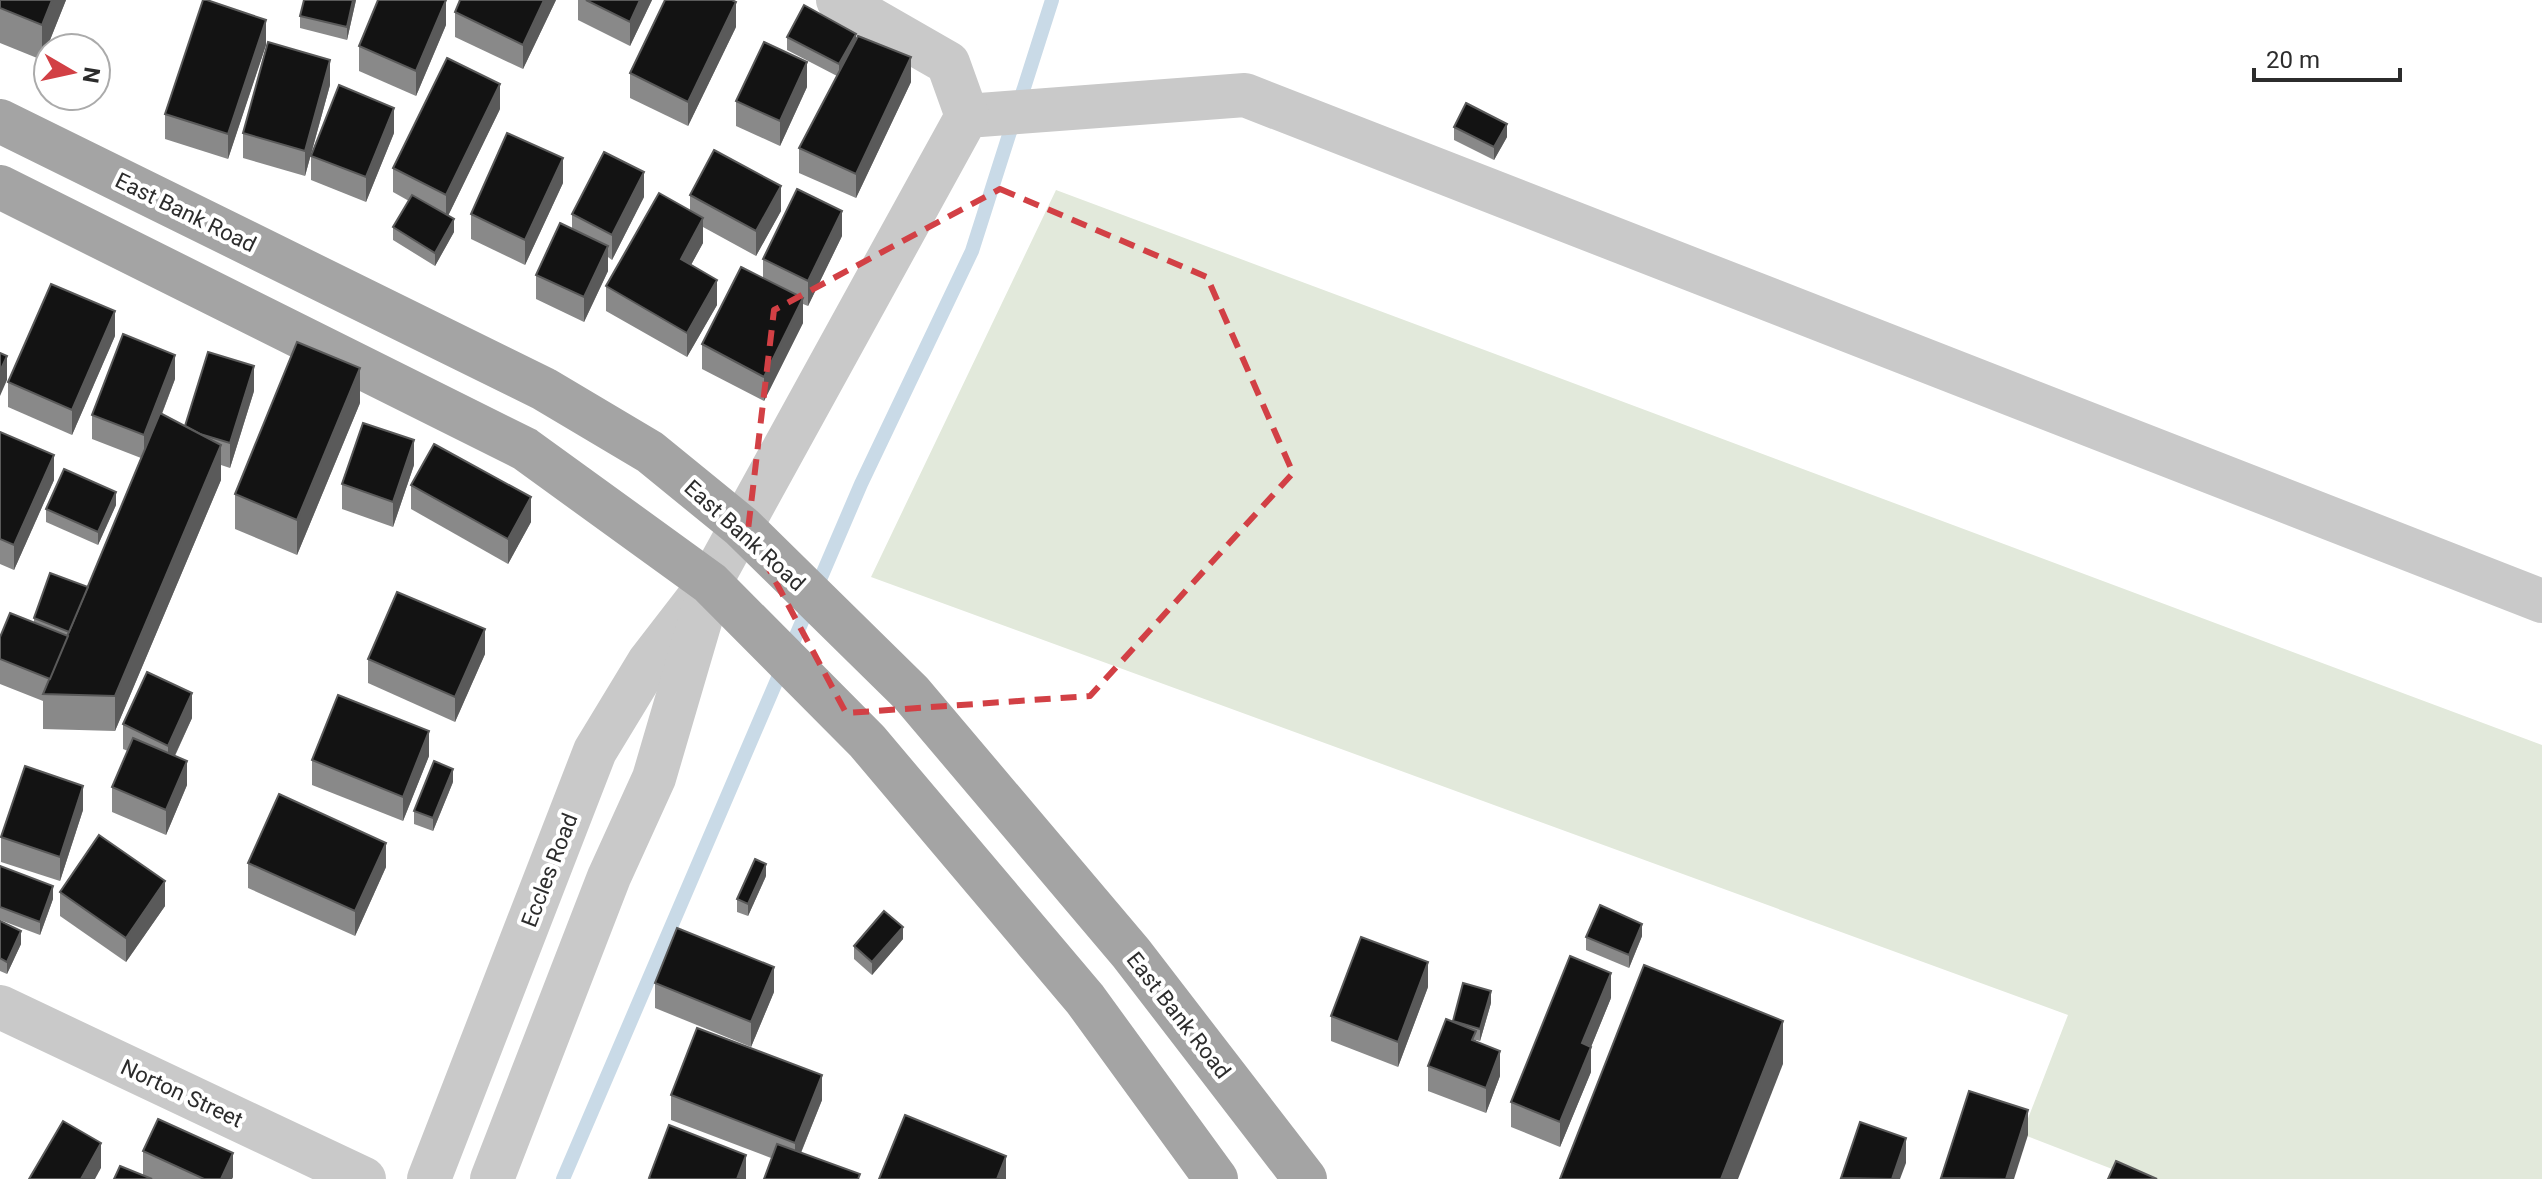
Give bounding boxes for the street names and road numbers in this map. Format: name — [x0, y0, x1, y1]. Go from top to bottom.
street label: East Bank Road — [111, 168, 260, 257]
street label: East Bank Road — [679, 475, 810, 596]
street label: Eccles Road — [516, 810, 583, 931]
street label: East Bank Road — [1122, 947, 1236, 1083]
street label: Norton Street — [117, 1054, 247, 1133]

